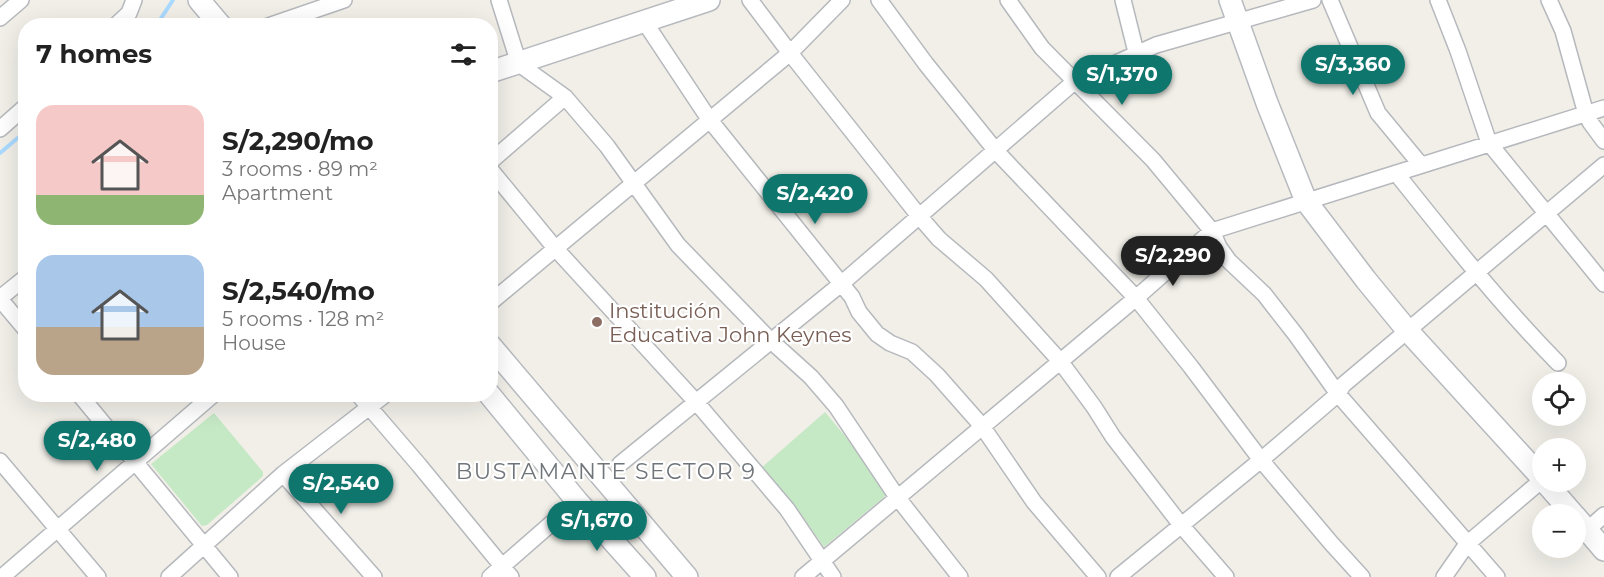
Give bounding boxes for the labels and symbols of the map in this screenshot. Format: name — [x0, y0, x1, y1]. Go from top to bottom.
pin: S/3,360 — [1298, 45, 1408, 96]
pin: S/1,370 — [1067, 55, 1177, 106]
pin: S/2,420 — [760, 174, 870, 225]
pin: S/2,290 — [1118, 236, 1228, 287]
place label: Institución Educativa John Keynes — [609, 298, 852, 347]
marker: Institución Educativa John Keynes — [590, 315, 604, 329]
pin: S/2,480 — [42, 421, 152, 472]
district label: BUSTAMANTE SECTOR 9 — [456, 458, 756, 485]
pin: S/2,540 — [286, 464, 396, 515]
pin: S/1,670 — [542, 501, 652, 552]

